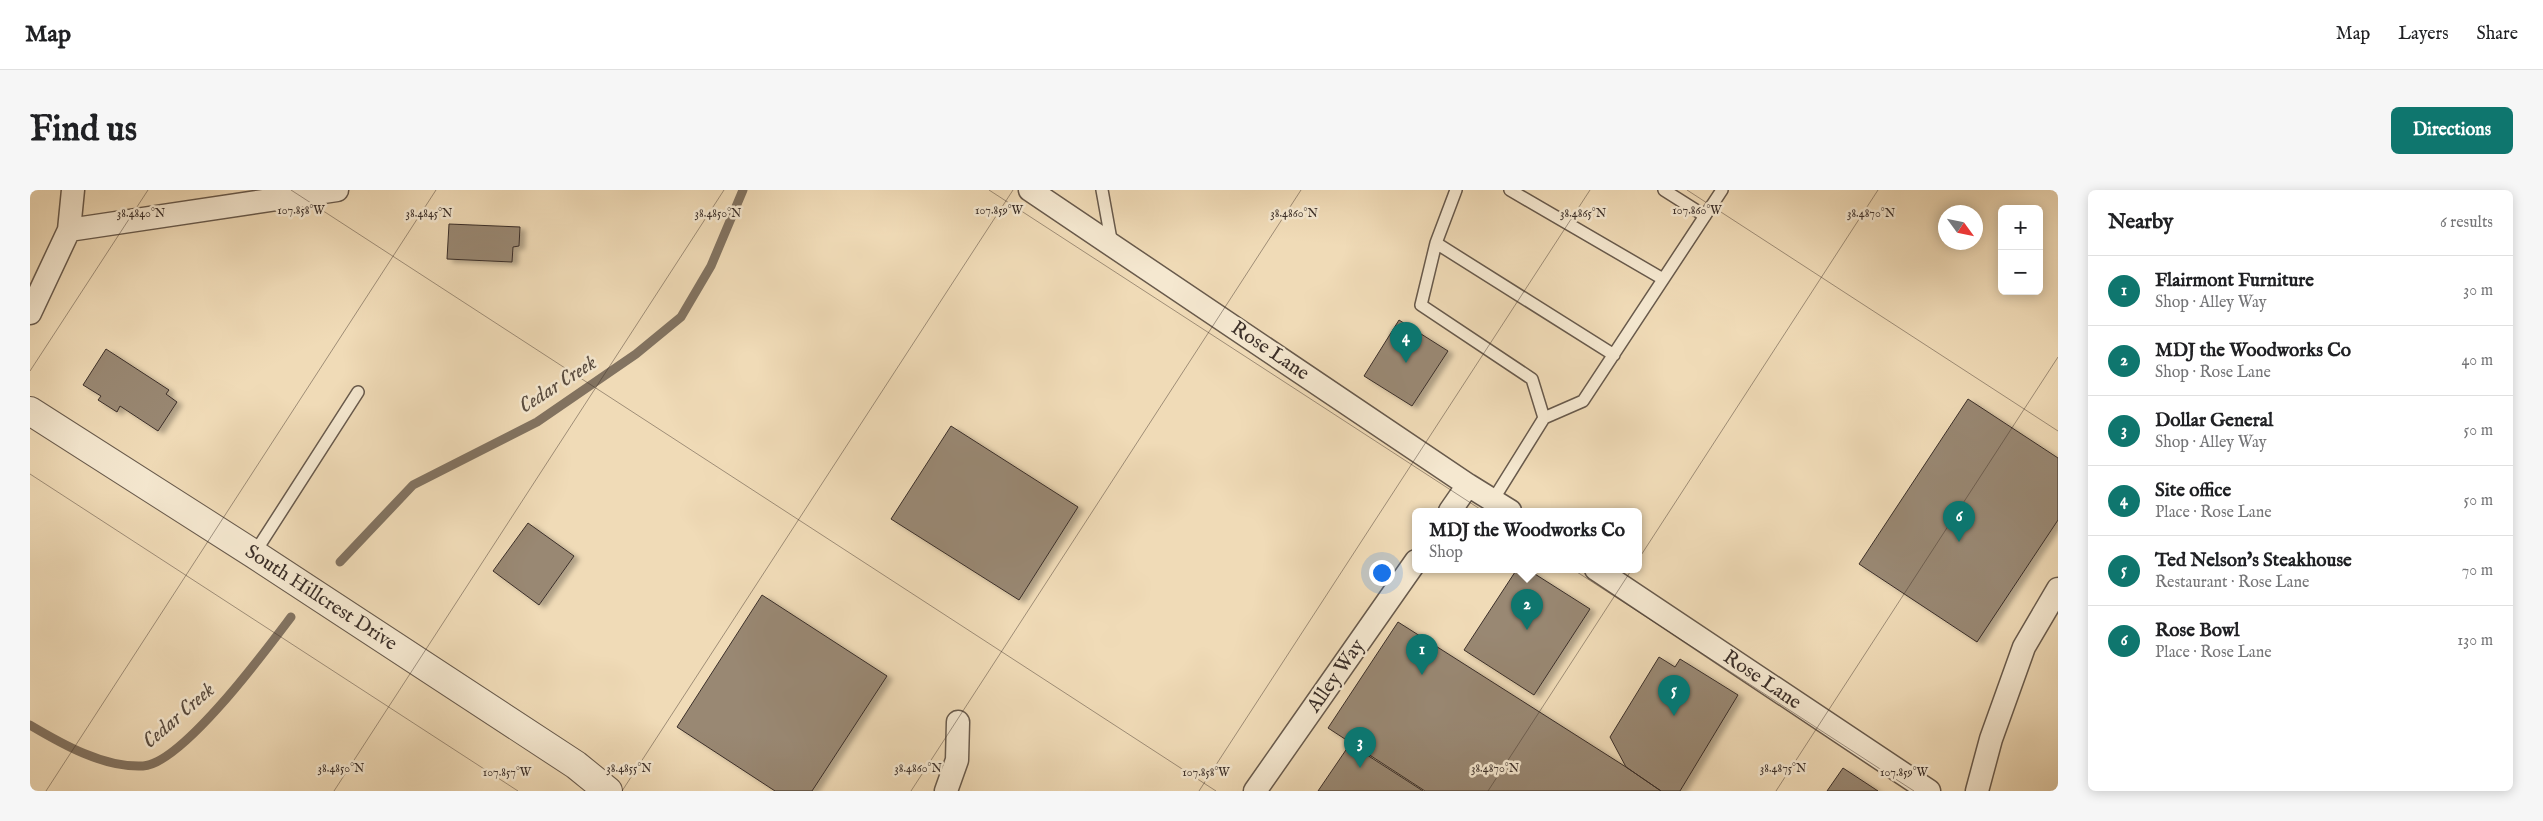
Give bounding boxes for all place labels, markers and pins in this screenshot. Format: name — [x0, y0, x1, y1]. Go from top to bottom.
pin: 4 — [1390, 322, 1422, 363]
pin: 6 — [1943, 501, 1975, 542]
pin: 2 — [1511, 589, 1543, 630]
pin: 1 — [1406, 634, 1438, 675]
pin: 5 — [1658, 675, 1690, 716]
pin: 3 — [1344, 727, 1376, 768]

